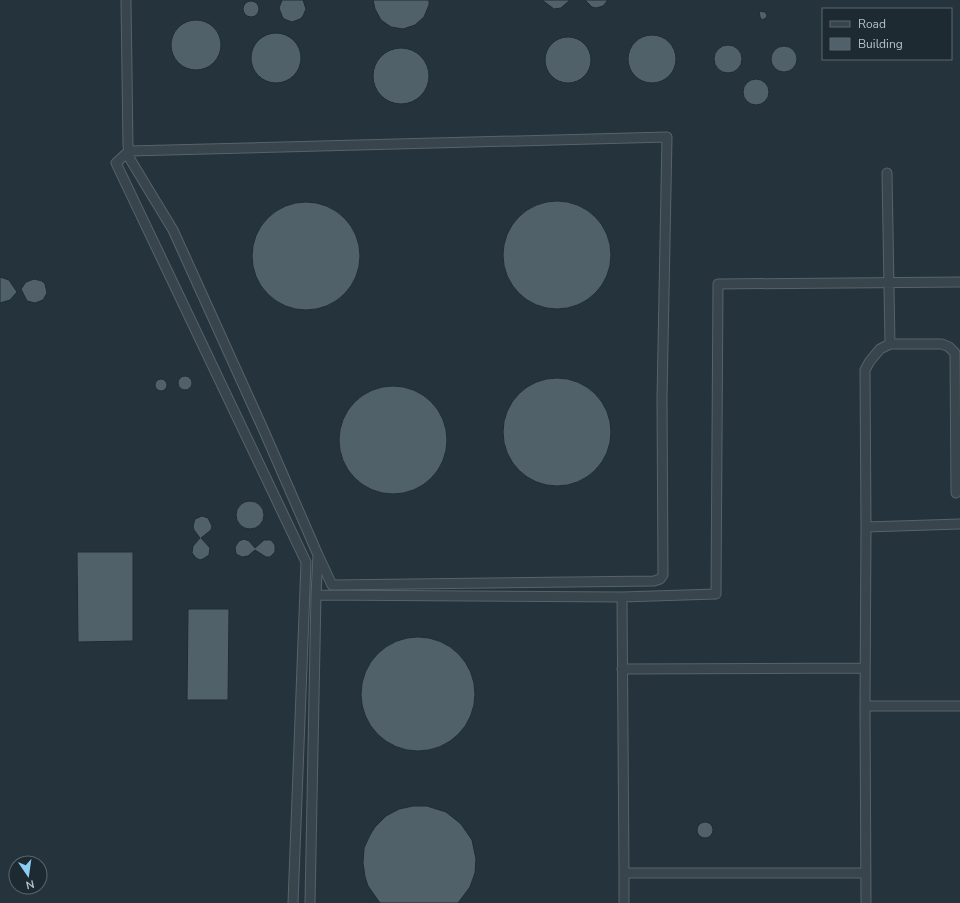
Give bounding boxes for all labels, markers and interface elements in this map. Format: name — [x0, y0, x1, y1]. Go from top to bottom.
legend — [822, 8, 952, 60]
text: Road — [858, 16, 886, 32]
text: Building — [858, 36, 903, 52]
north arrow — [8, 855, 48, 895]
text: N — [24, 876, 36, 892]

